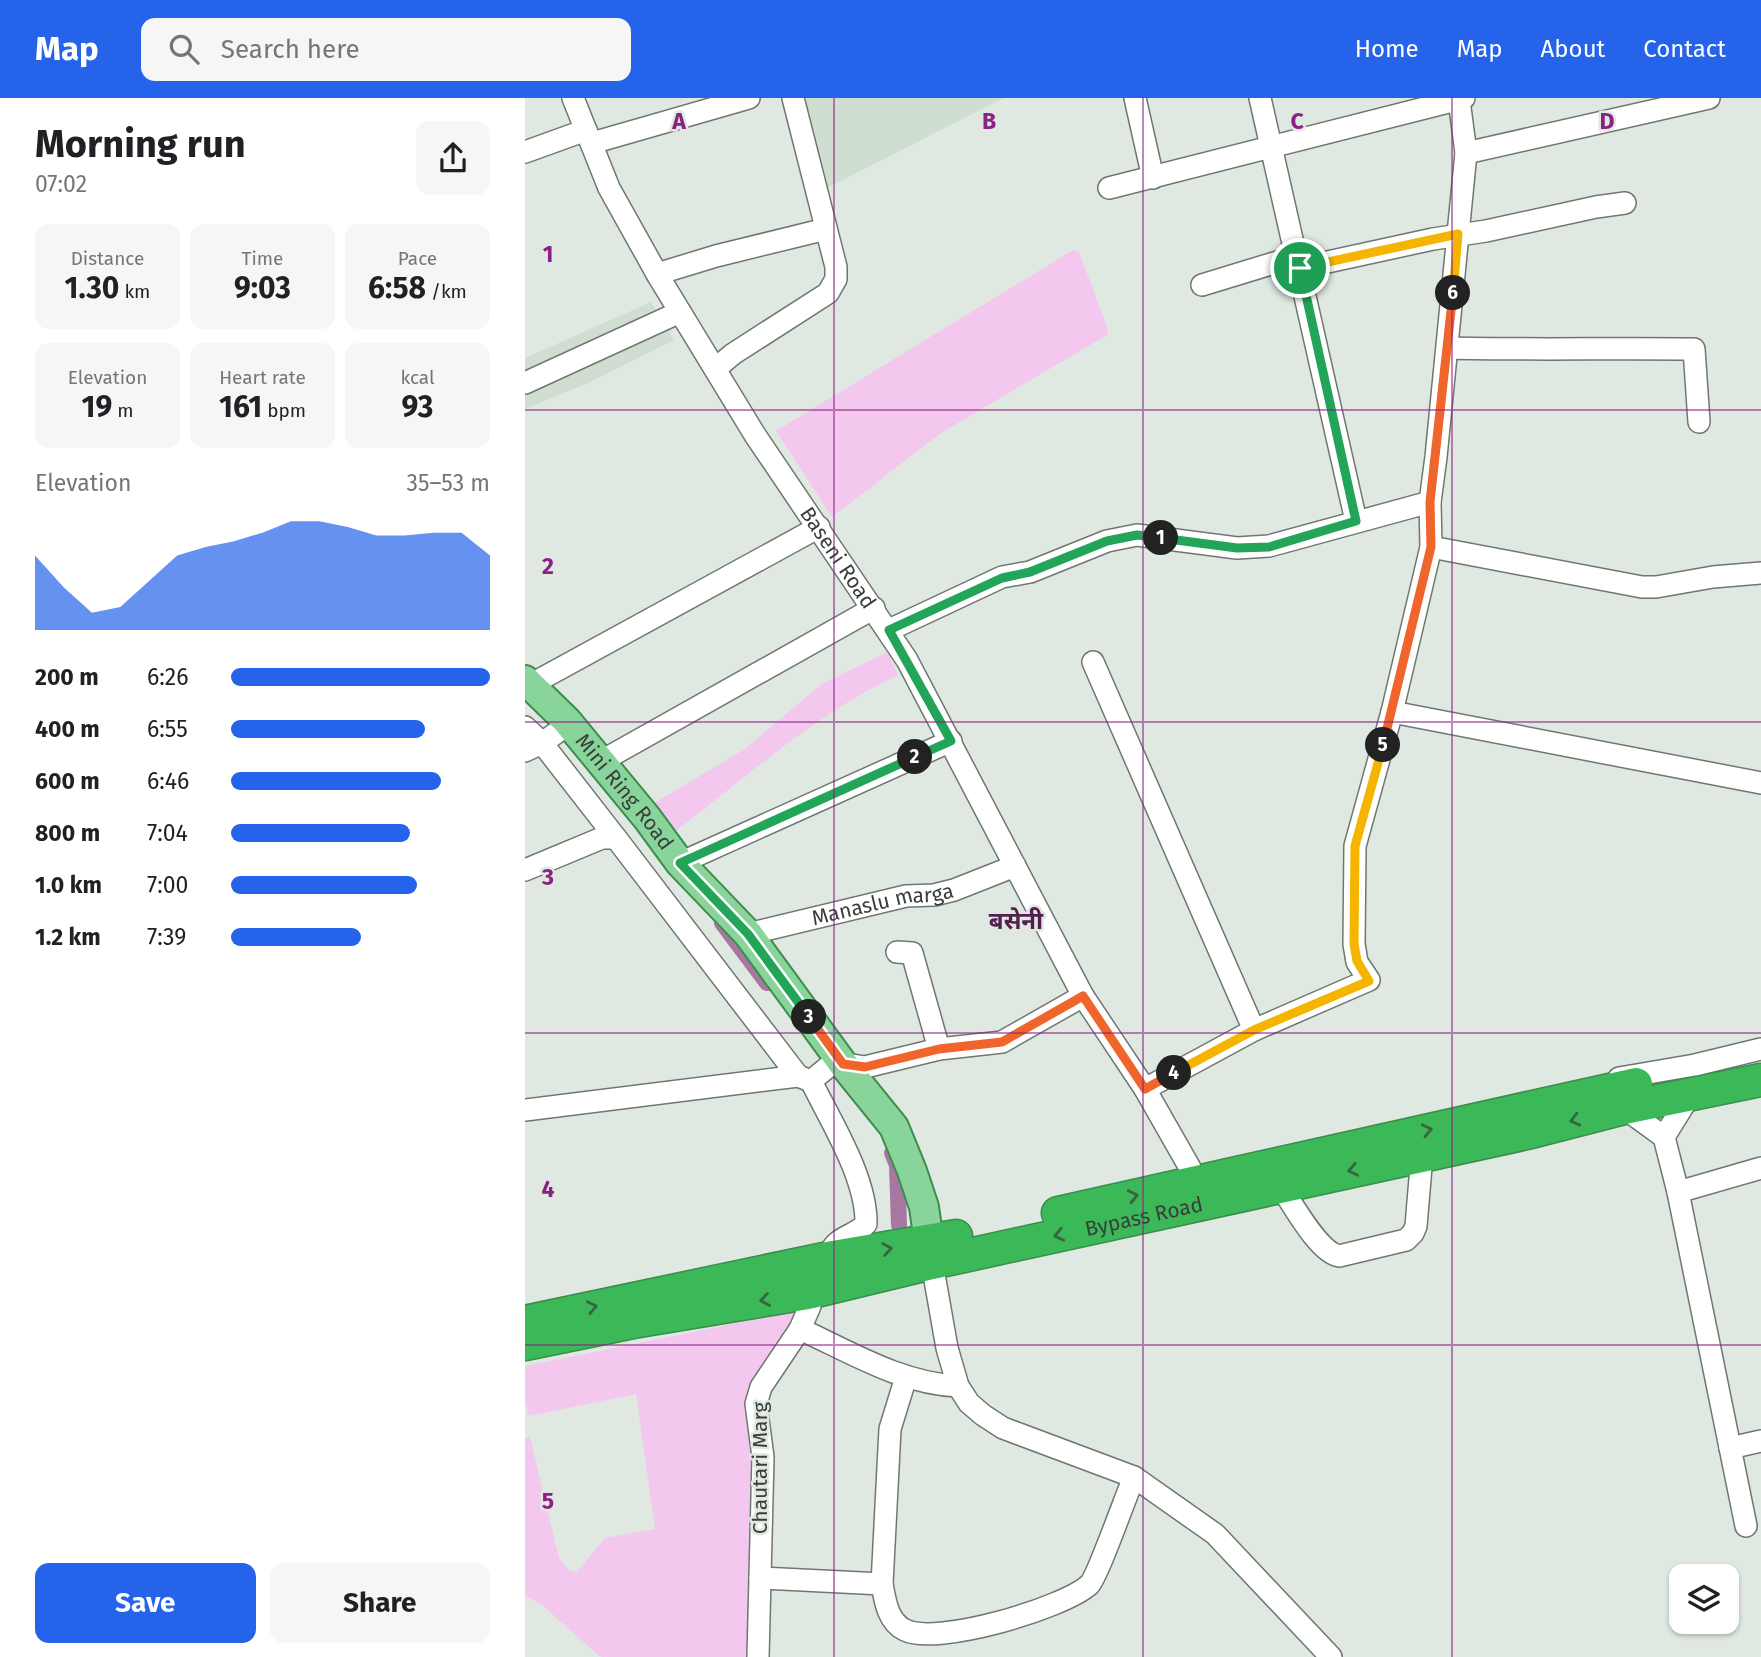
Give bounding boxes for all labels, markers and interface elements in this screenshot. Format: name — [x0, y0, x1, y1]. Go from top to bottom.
search box — [141, 18, 631, 81]
text: Map — [35, 29, 99, 69]
icon: search — [165, 30, 203, 68]
text: Search here — [221, 34, 360, 65]
text: Home — [1355, 35, 1419, 63]
text: Map — [1457, 35, 1503, 63]
text: About — [1541, 35, 1605, 63]
text: Contact — [1643, 35, 1726, 63]
text: A — [671, 107, 686, 135]
text: B — [982, 107, 996, 135]
text: C — [1290, 107, 1304, 135]
text: D — [1600, 107, 1615, 135]
text: Morning run — [35, 121, 246, 167]
button: share — [416, 121, 490, 195]
text: 07:02 — [35, 170, 87, 198]
pin — [1270, 238, 1330, 298]
text: 1 — [543, 240, 553, 268]
text: Distance — [71, 247, 144, 270]
text: Time — [242, 247, 283, 270]
text: Pace — [398, 247, 437, 270]
icon: arrive — [1281, 249, 1319, 287]
text: 1.30 — [65, 270, 119, 306]
text: 9:03 — [234, 270, 291, 306]
text: 6:58 — [368, 270, 426, 306]
pin: 6 — [1436, 276, 1471, 310]
text: km — [119, 280, 150, 303]
text: /km — [426, 280, 467, 303]
text: 6 — [1447, 281, 1458, 304]
text: Elevation — [68, 366, 147, 389]
text: Heart rate — [219, 366, 306, 389]
text: kcal — [400, 366, 435, 389]
text: 19 — [81, 389, 112, 425]
text: 161 — [219, 389, 262, 425]
text: 93 — [402, 389, 433, 425]
text: m — [112, 399, 134, 422]
text: bpm — [262, 399, 306, 422]
text: Elevation — [35, 469, 131, 497]
text: 35–53 m — [407, 469, 490, 497]
street label: Baseni Road — [794, 502, 882, 614]
pin: 1 — [1143, 520, 1179, 556]
text: 1 — [1156, 526, 1165, 549]
text: 2 — [542, 552, 554, 580]
text: 200 m — [35, 663, 99, 691]
text: 6:26 — [147, 663, 188, 691]
text: 400 m — [35, 715, 100, 743]
text: 6:55 — [147, 715, 188, 743]
street label: Mini Ring Road — [570, 728, 679, 855]
pin: 5 — [1365, 728, 1401, 762]
text: 5 — [1377, 733, 1388, 756]
pin: 2 — [897, 740, 933, 774]
text: 2 — [910, 745, 919, 768]
text: 600 m — [35, 767, 100, 795]
text: 6:46 — [147, 767, 189, 795]
text: 800 m — [35, 819, 100, 847]
text: 7:04 — [147, 819, 188, 847]
text: 3 — [541, 863, 554, 891]
text: 1.0 km — [35, 871, 102, 899]
text: 7:00 — [147, 871, 188, 899]
street label: Manaslu marga — [809, 878, 956, 931]
district label: बसेनी — [989, 907, 1044, 935]
text: 1.2 km — [35, 923, 101, 951]
text: 7:39 — [147, 923, 186, 951]
pin: 3 — [791, 1000, 827, 1034]
text: 3 — [804, 1005, 813, 1028]
pin: 4 — [1157, 1056, 1191, 1090]
text: 4 — [1168, 1061, 1179, 1084]
one-way arrow — [1569, 1112, 1581, 1126]
one-way arrow — [1421, 1123, 1433, 1138]
one-way arrow — [1347, 1162, 1359, 1177]
text: 4 — [542, 1175, 555, 1203]
one-way arrow — [1127, 1189, 1139, 1204]
street label: Bypass Road — [1082, 1191, 1205, 1242]
one-way arrow — [1053, 1226, 1065, 1241]
one-way arrow — [881, 1241, 893, 1256]
one-way arrow — [759, 1292, 771, 1307]
one-way arrow — [586, 1301, 598, 1316]
street label: Chautari Marg — [747, 1402, 773, 1534]
text: 5 — [542, 1487, 554, 1515]
button: Save — [35, 1563, 256, 1643]
button: Share — [270, 1563, 490, 1643]
map controls — [1669, 1564, 1739, 1634]
button: layers — [1669, 1564, 1739, 1634]

